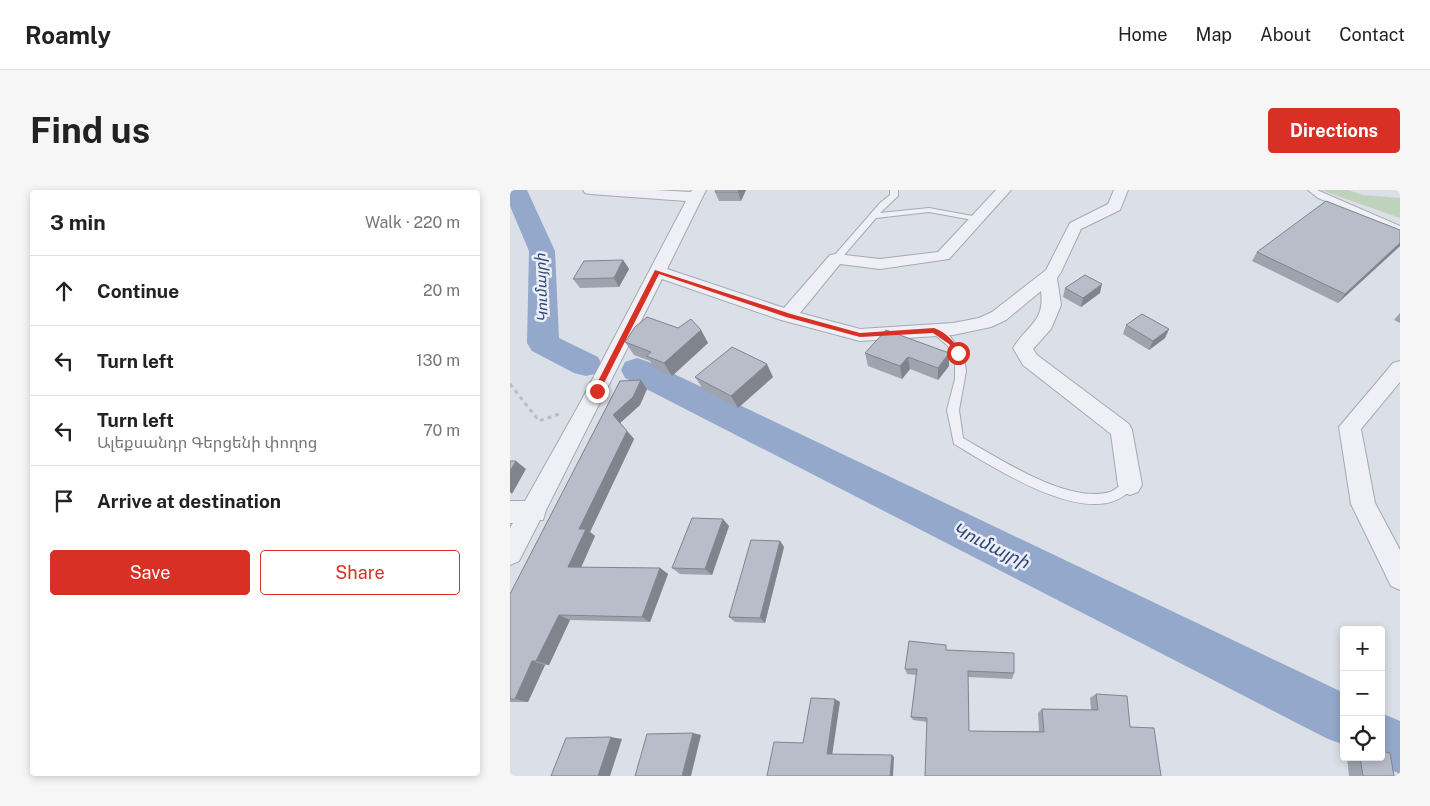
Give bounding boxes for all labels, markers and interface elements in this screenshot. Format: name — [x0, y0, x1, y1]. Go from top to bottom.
text: Roamly — [25, 21, 111, 49]
text: Home — [1118, 24, 1168, 45]
text: Map — [1196, 24, 1232, 45]
text: About — [1260, 24, 1311, 45]
text: Contact — [1339, 24, 1405, 45]
button: Directions — [1268, 108, 1400, 153]
text: Find us — [30, 110, 150, 151]
text: 3 min — [50, 210, 106, 235]
text: Walk · 220 m — [365, 213, 460, 232]
water label: Կումայրի — [531, 252, 552, 323]
icon: ahead — [50, 277, 78, 305]
text: Continue — [97, 280, 179, 302]
text: 20 m — [423, 281, 460, 300]
route start — [947, 342, 970, 365]
icon: left — [50, 347, 78, 375]
text: Turn left — [97, 350, 174, 372]
text: 130 m — [416, 351, 460, 370]
route end — [586, 380, 609, 403]
text: Turn left — [97, 409, 174, 431]
icon: left — [50, 417, 78, 445]
text: 70 m — [423, 421, 460, 440]
text: Ալեքսանդր Գերցենի փողոց — [97, 433, 317, 452]
icon: arrive — [50, 487, 78, 515]
text: Arrive at destination — [97, 490, 281, 512]
water label: Կումայրի — [949, 517, 1033, 574]
button: Save — [50, 550, 250, 595]
button: Share — [260, 550, 460, 595]
map controls — [1340, 626, 1385, 761]
button: + — [1340, 626, 1385, 671]
button: − — [1340, 671, 1385, 716]
button: locate — [1340, 716, 1385, 761]

